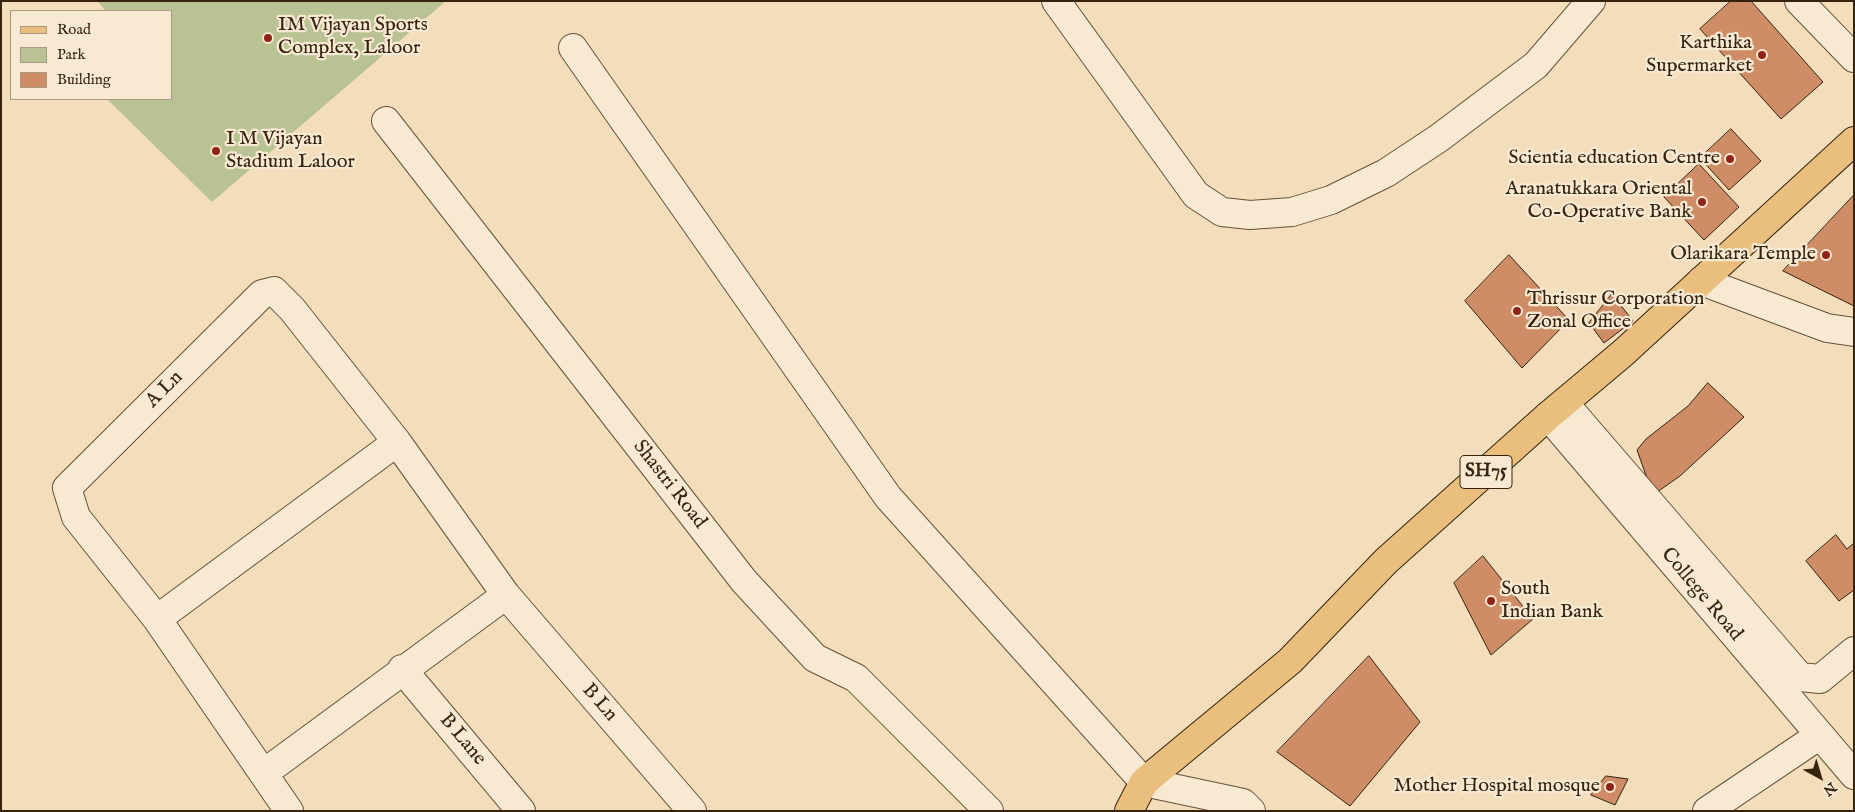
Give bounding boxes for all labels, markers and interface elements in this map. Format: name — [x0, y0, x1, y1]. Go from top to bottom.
legend — [10, 10, 172, 100]
place label: IM Vijayan Sports Complex, Laloor — [278, 14, 428, 61]
text: Road — [57, 20, 91, 39]
marker: IM Vijayan Sports Complex, Laloor — [262, 32, 274, 44]
place label: Karthika Supermarket — [1646, 32, 1752, 79]
text: Park — [57, 45, 86, 64]
marker: Karthika Supermarket — [1756, 49, 1768, 61]
text: Building — [57, 70, 111, 89]
place label: I M Vijayan Stadium Laloor — [226, 128, 355, 175]
marker: I M Vijayan Stadium Laloor — [210, 145, 222, 157]
place label: Scientia education Centre — [1508, 147, 1720, 171]
marker: Scientia education Centre — [1724, 153, 1736, 165]
place label: Aranatukkara Oriental Co-Operative Bank — [1506, 178, 1692, 225]
marker: Aranatukkara Oriental Co-Operative Bank — [1696, 196, 1708, 208]
place label: Olarikara Temple — [1670, 243, 1816, 267]
marker: Olarikara Temple — [1820, 249, 1832, 261]
place label: Thrissur Corporation Zonal Office — [1527, 288, 1705, 335]
marker: Thrissur Corporation Zonal Office — [1511, 305, 1523, 317]
street label: A Ln — [141, 366, 189, 414]
street label: Shastri Road — [627, 436, 711, 534]
road number: SH75 — [1460, 456, 1512, 488]
street label: College Road — [1655, 543, 1747, 647]
place label: South Indian Bank — [1501, 578, 1603, 625]
marker: South Indian Bank — [1485, 595, 1497, 607]
street label: B Ln — [576, 679, 622, 727]
street label: B Lane — [433, 709, 491, 771]
north arrow — [1795, 752, 1845, 802]
place label: Mother Hospital mosque — [1394, 775, 1600, 799]
text: N — [1819, 778, 1840, 799]
marker: Mother Hospital mosque — [1604, 781, 1616, 793]

